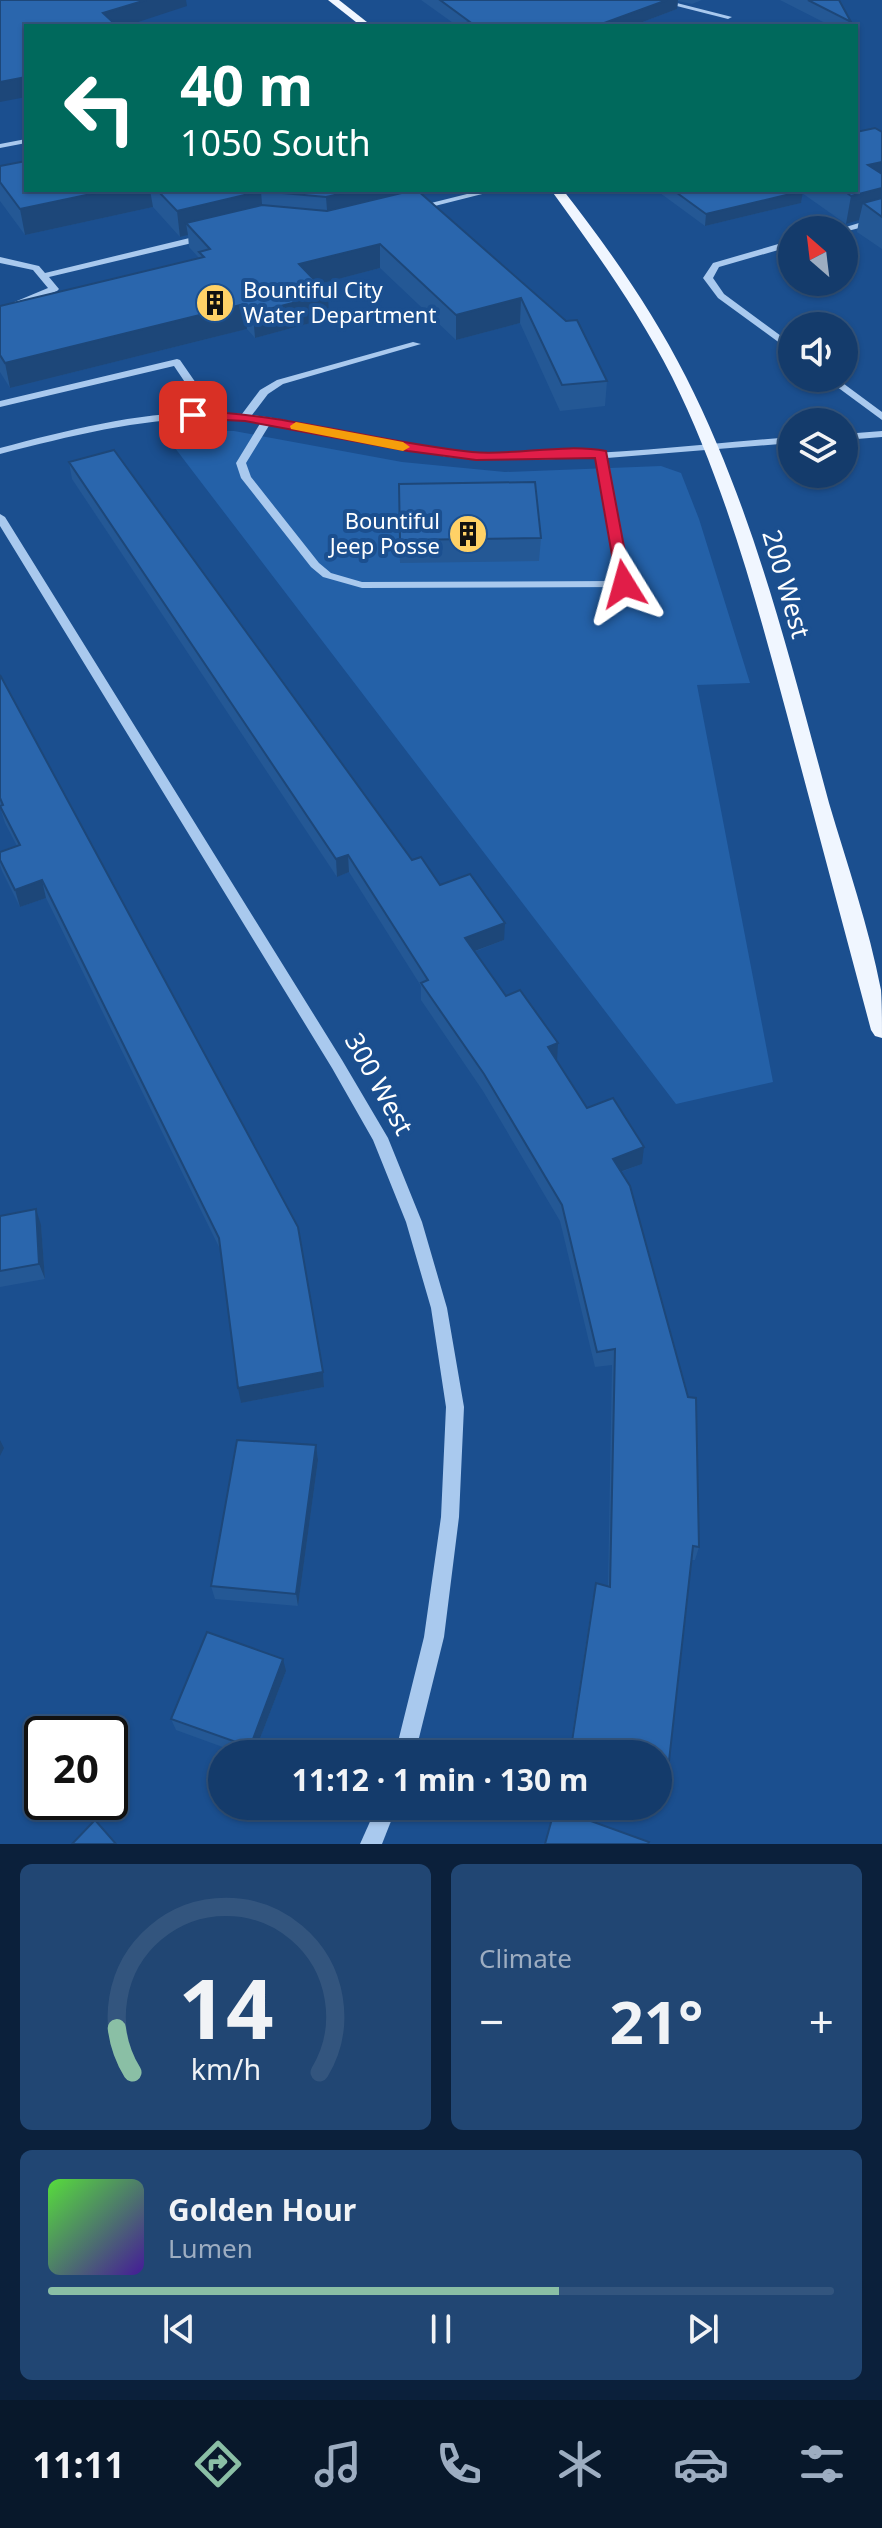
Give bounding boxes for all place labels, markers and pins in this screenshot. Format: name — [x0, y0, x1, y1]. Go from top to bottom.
place label: Bountiful City Water Department — [243, 274, 436, 329]
building icon: Bountiful City Water Department — [194, 282, 236, 324]
pin — [159, 381, 227, 449]
place label: Bountiful Jeep Posse — [328, 505, 440, 560]
building icon: Bountiful Jeep Posse — [447, 513, 489, 555]

